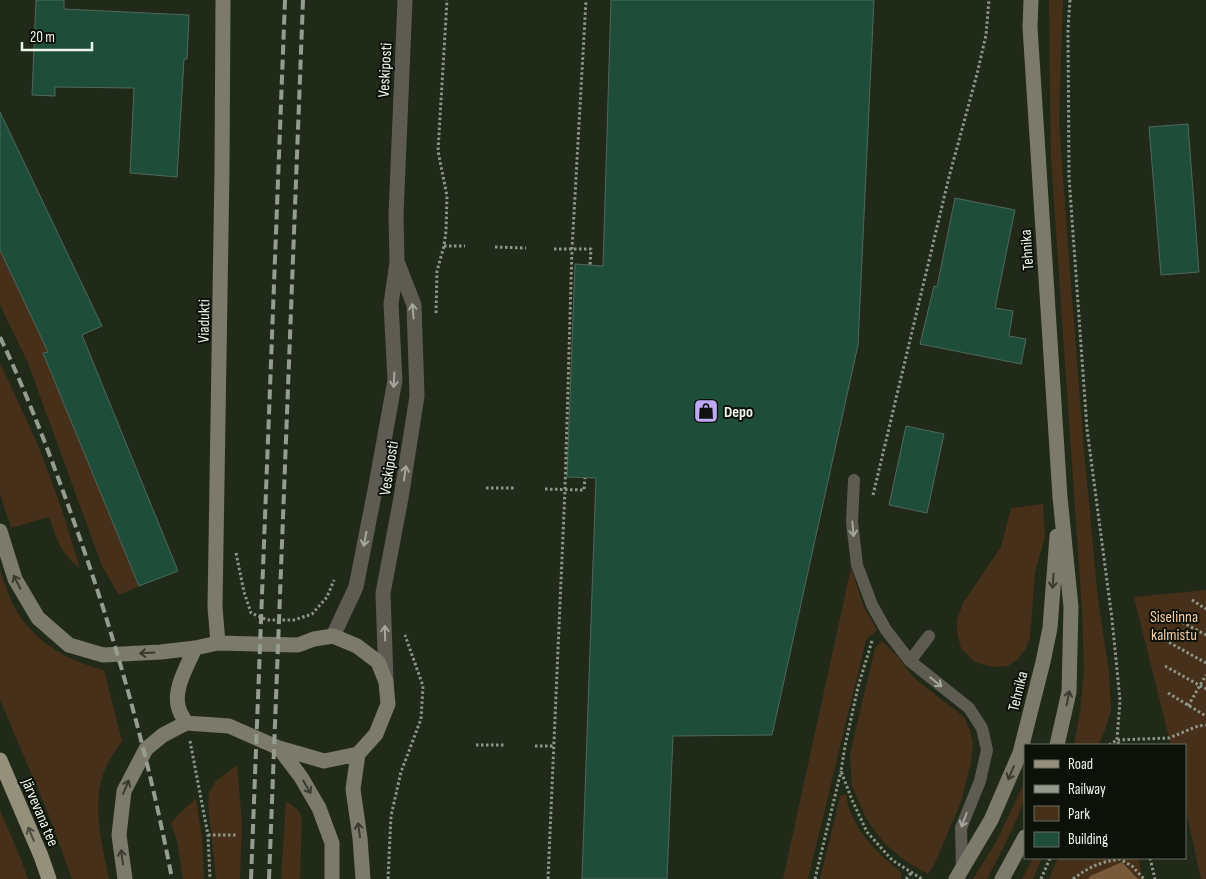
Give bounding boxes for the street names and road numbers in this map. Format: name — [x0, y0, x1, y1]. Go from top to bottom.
street label: Veskiposti — [375, 42, 396, 98]
street label: Tehnika — [1017, 229, 1038, 271]
street label: Viadukti — [195, 299, 214, 343]
street label: Veskiposti — [376, 440, 403, 497]
street label: Tehnika — [1004, 669, 1033, 713]
street label: Järvevana tee — [16, 775, 62, 849]

